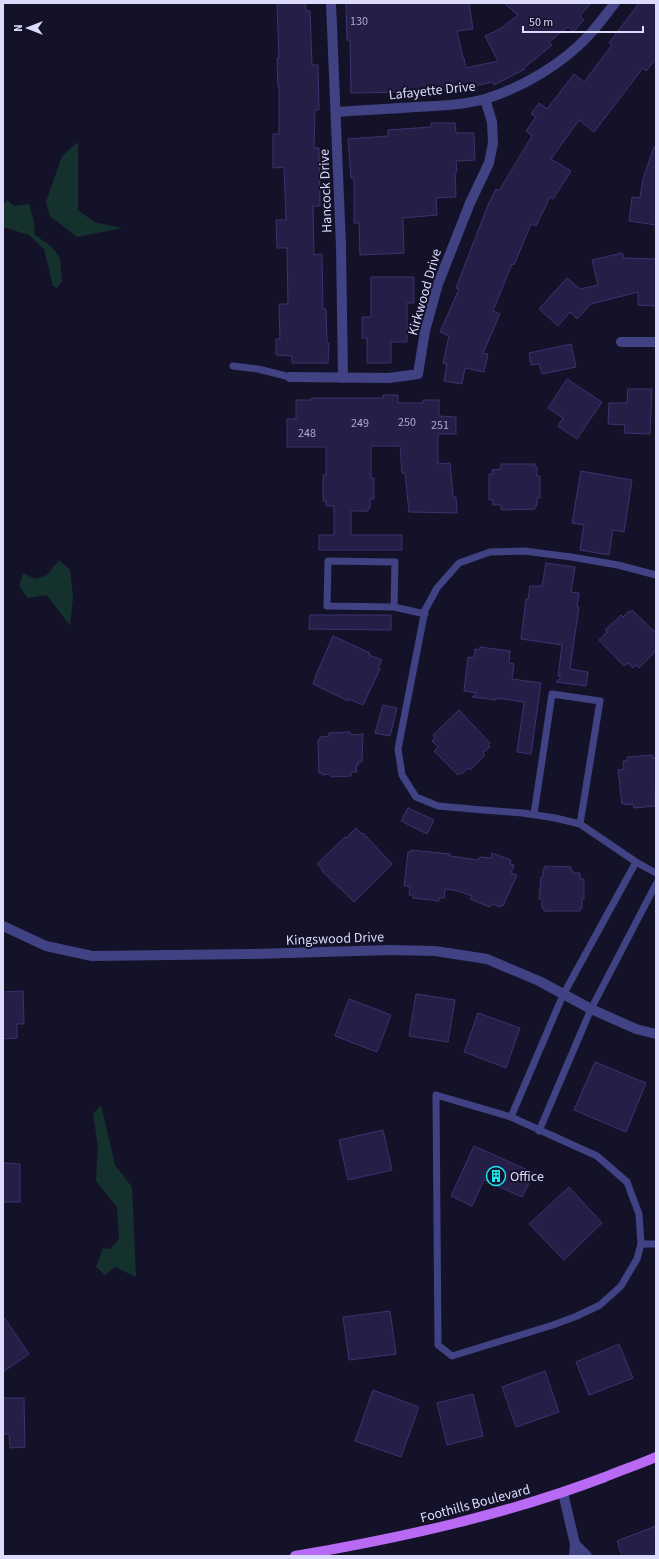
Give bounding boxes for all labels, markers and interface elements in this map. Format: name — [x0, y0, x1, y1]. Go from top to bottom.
north arrow — [8, 8, 48, 48]
scale bar — [523, 8, 643, 34]
house number: 130 — [350, 13, 368, 30]
text: 50 m — [529, 14, 553, 31]
text: N — [11, 24, 26, 32]
street label: Lafayette Drive — [388, 76, 477, 105]
street label: Hancock Drive — [315, 149, 337, 233]
street label: Kirkwood Drive — [403, 246, 447, 338]
house number: 250 — [398, 414, 416, 431]
house number: 249 — [351, 415, 369, 432]
house number: 251 — [431, 417, 449, 434]
house number: 248 — [298, 425, 316, 442]
street label: Kingswood Drive — [286, 927, 385, 951]
building icon: Office — [485, 1165, 507, 1187]
place label: Office — [510, 1167, 544, 1187]
street label: Foothills Boulevard — [418, 1480, 532, 1528]

